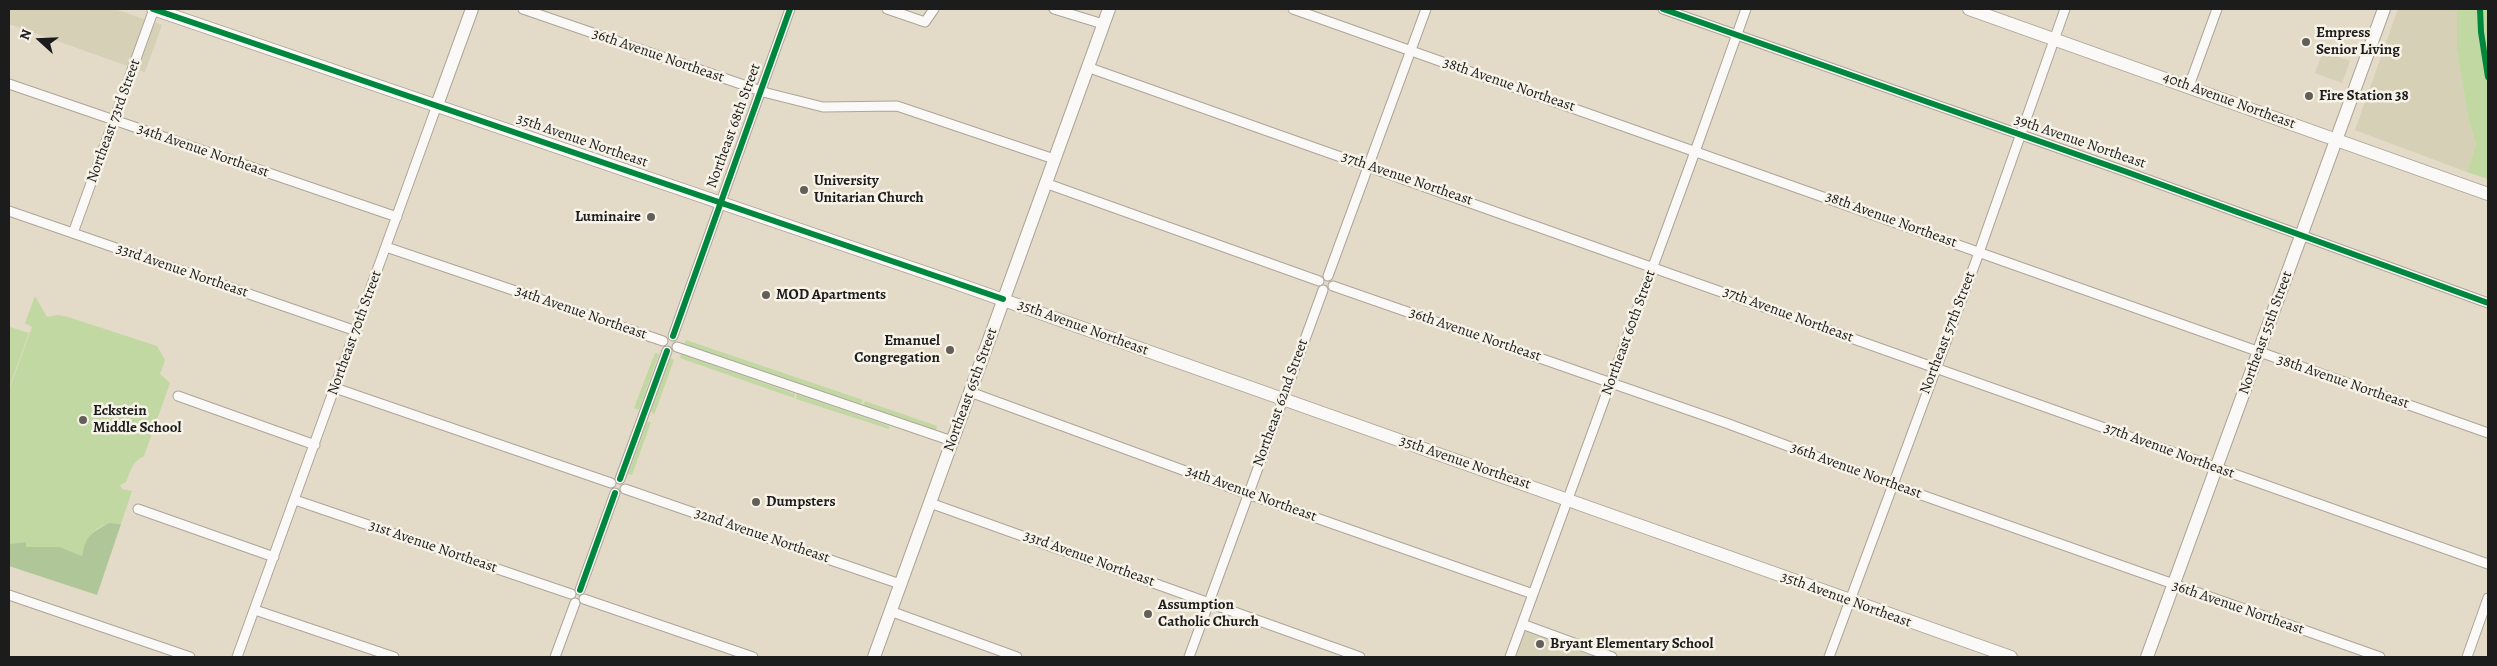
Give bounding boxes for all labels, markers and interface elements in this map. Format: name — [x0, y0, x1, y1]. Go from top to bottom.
north arrow — [15, 15, 65, 65]
place label: Empress Senior Living — [2316, 24, 2400, 59]
street label: 36th Avenue Northeast — [590, 25, 726, 87]
text: N — [15, 27, 36, 43]
marker: Empress Senior Living — [2300, 36, 2312, 48]
street label: 38th Avenue Northeast — [1441, 54, 1577, 116]
street label: Northeast 73rd Street — [83, 57, 145, 185]
street label: Northeast 68th Street — [703, 61, 765, 191]
street label: 40th Avenue Northeast — [2160, 69, 2298, 133]
place label: Fire Station 38 — [2319, 87, 2409, 105]
marker: Fire Station 38 — [2303, 90, 2315, 102]
street label: 35th Avenue Northeast — [514, 110, 650, 172]
street label: 39th Avenue Northeast — [2012, 111, 2148, 173]
street label: 34th Avenue Northeast — [135, 120, 271, 182]
street label: 37th Avenue Northeast — [1339, 148, 1475, 210]
place label: University Unitarian Church — [814, 172, 924, 207]
marker: University Unitarian Church — [798, 184, 810, 196]
street label: 38th Avenue Northeast — [1823, 188, 1959, 252]
place label: Luminaire — [575, 208, 641, 226]
marker: Luminaire — [645, 211, 657, 223]
street label: 33rd Avenue Northeast — [114, 240, 250, 302]
street label: Northeast 70th Street — [324, 268, 386, 398]
street label: Northeast 60th Street — [1598, 268, 1660, 398]
street label: Northeast 57th Street — [1916, 269, 1980, 397]
street label: Northeast 55th Street — [2235, 269, 2297, 397]
street label: 34th Avenue Northeast — [513, 282, 649, 344]
street label: 37th Avenue Northeast — [1720, 283, 1856, 347]
place label: MOD Apartments — [776, 286, 886, 304]
marker: MOD Apartments — [760, 289, 772, 301]
street label: 35th Avenue Northeast — [1015, 296, 1151, 360]
street label: 36th Avenue Northeast — [1407, 304, 1543, 366]
street label: Northeast 65th Street — [940, 326, 1002, 454]
place label: Emanuel Congregation — [854, 332, 940, 367]
street label: Northeast 62nd Street — [1250, 337, 1312, 469]
marker: Emanuel Congregation — [944, 344, 956, 356]
street label: 38th Avenue Northeast — [2275, 351, 2411, 413]
place label: Eckstein Middle School — [93, 402, 181, 437]
marker: Eckstein Middle School — [77, 414, 89, 426]
street label: 37th Avenue Northeast — [2101, 419, 2237, 483]
street label: 35th Avenue Northeast — [1397, 432, 1533, 494]
street label: 36th Avenue Northeast — [1788, 439, 1924, 503]
street label: 34th Avenue Northeast — [1183, 462, 1319, 526]
place label: Dumpsters — [766, 493, 836, 511]
marker: Dumpsters — [750, 496, 762, 508]
street label: 32nd Avenue Northeast — [692, 504, 832, 568]
street label: 31st Avenue Northeast — [367, 517, 499, 577]
street label: 33rd Avenue Northeast — [1021, 527, 1157, 591]
street label: 35th Avenue Northeast — [1778, 568, 1914, 632]
street label: 36th Avenue Northeast — [2170, 577, 2306, 639]
place label: Assumption Catholic Church — [1158, 596, 1259, 631]
marker: Assumption Catholic Church — [1142, 608, 1154, 620]
place label: Bryant Elementary School — [1550, 635, 1713, 653]
marker: Bryant Elementary School — [1534, 638, 1546, 650]

